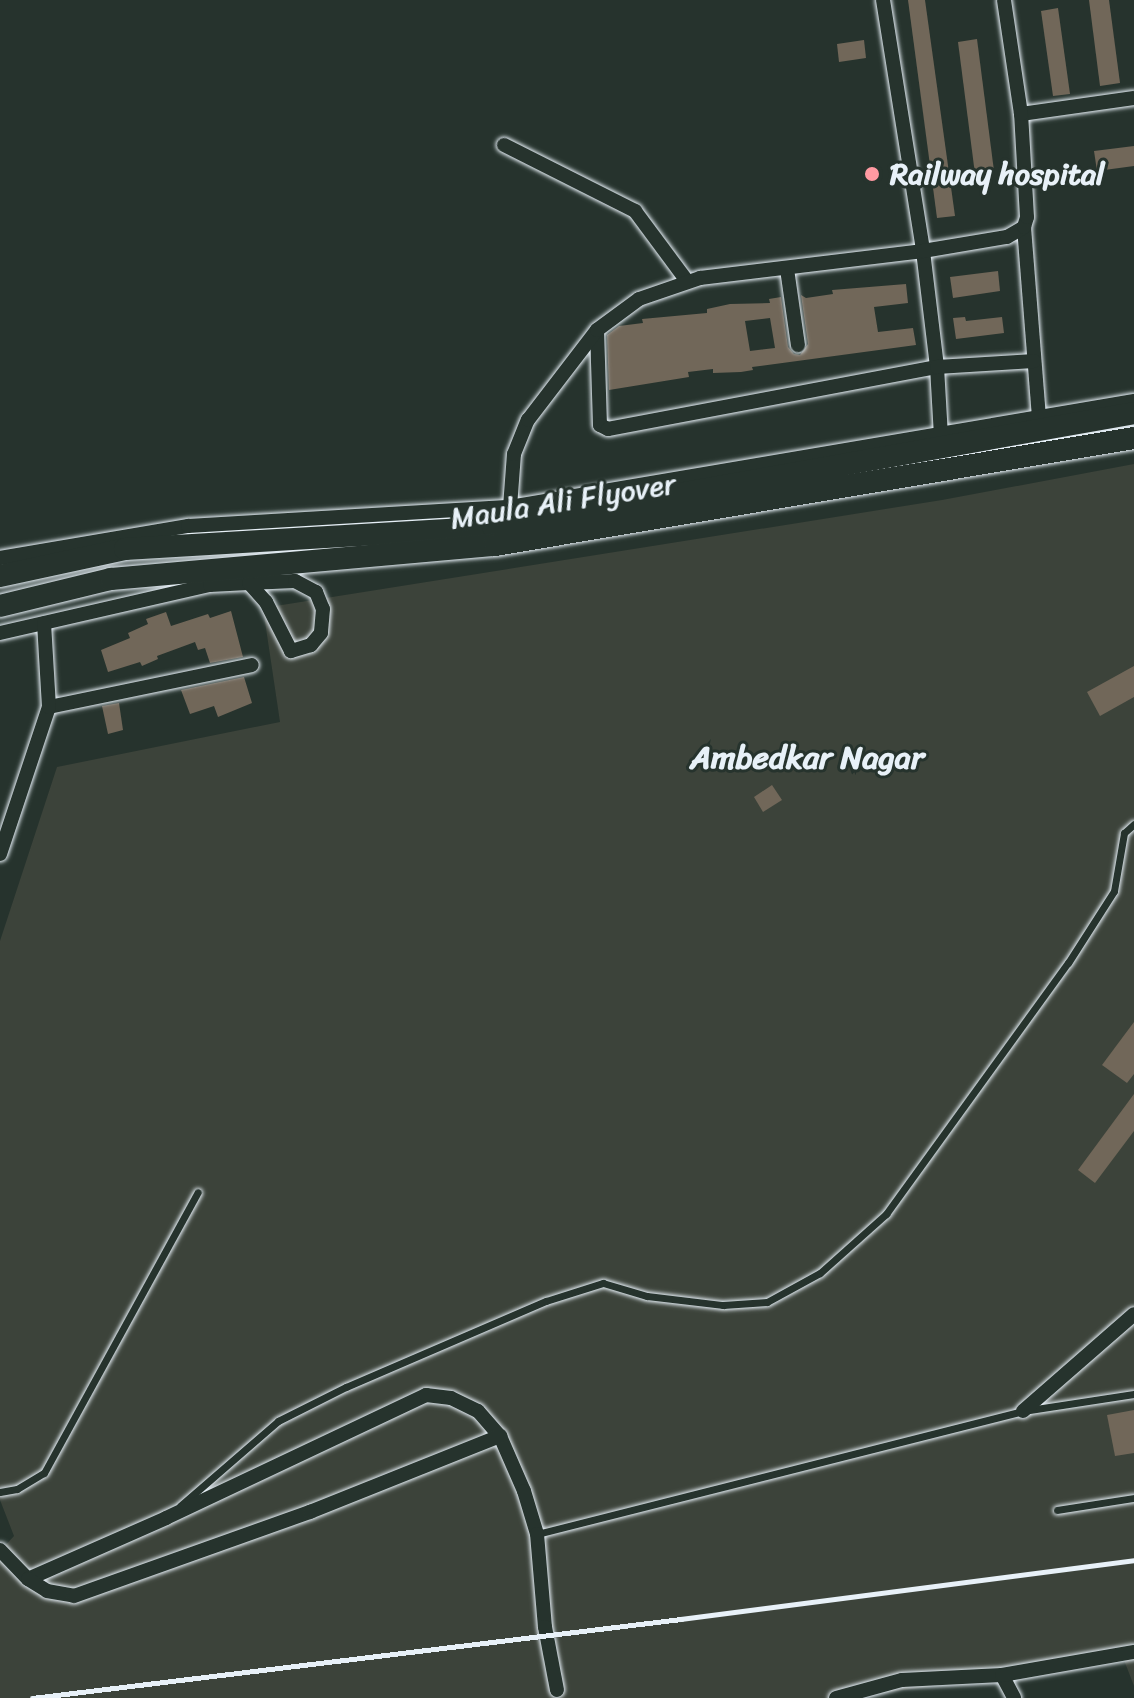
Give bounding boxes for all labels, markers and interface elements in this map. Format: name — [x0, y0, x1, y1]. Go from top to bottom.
place label: Railway hospital — [890, 156, 1105, 192]
marker: Railway hospital — [861, 163, 883, 185]
street label: Maula Ali Flyover — [447, 465, 679, 537]
district label: Ambedkar Nagar — [690, 739, 924, 777]

